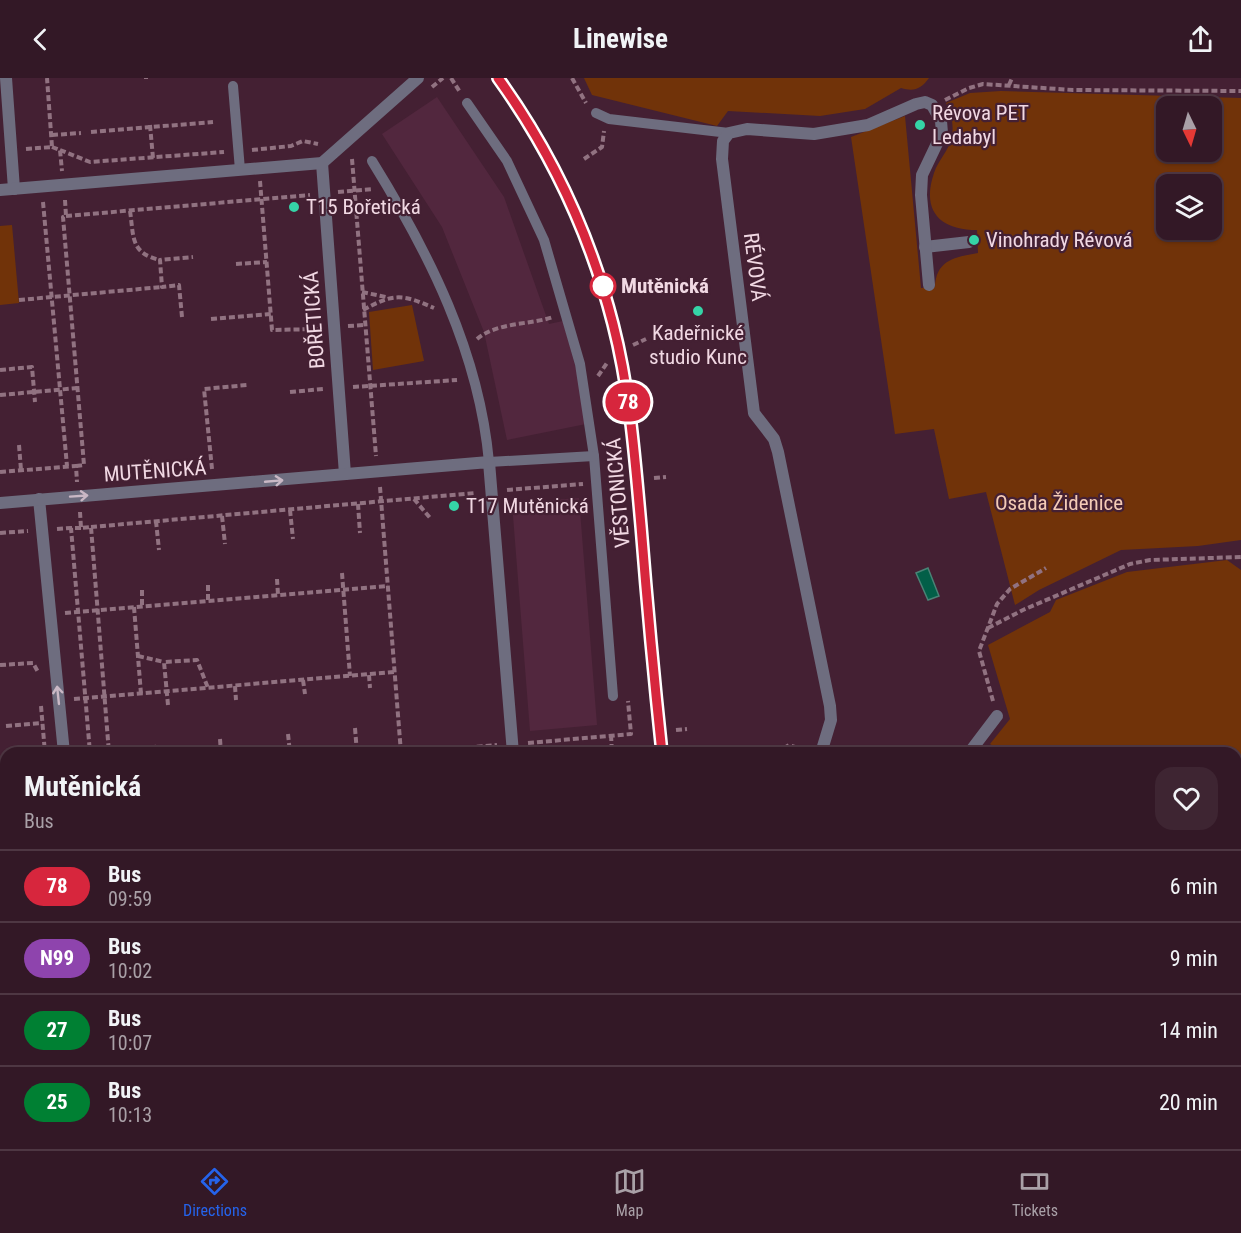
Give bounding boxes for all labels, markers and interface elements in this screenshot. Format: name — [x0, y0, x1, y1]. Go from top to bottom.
icon: back — [24, 23, 57, 56]
text: Linewise — [573, 23, 668, 55]
icon: share — [1184, 23, 1217, 56]
north arrow — [1156, 96, 1222, 162]
map controls — [1156, 96, 1222, 240]
place label: Révova PET Ledabyl — [932, 101, 1029, 149]
marker: Révova PET Ledabyl — [913, 118, 927, 132]
button: layers — [1156, 174, 1222, 240]
place label: T15 Bořetická — [306, 195, 421, 219]
marker: T15 Bořetická — [287, 200, 301, 214]
place label: Vinohrady Révová — [986, 228, 1132, 252]
street label: RÉVOVÁ — [739, 231, 771, 303]
marker: Vinohrady Révová — [967, 233, 981, 247]
street label: BOŘETICKÁ — [299, 271, 329, 369]
marker: Mutěnická — [590, 273, 616, 299]
place label: Mutěnická — [621, 274, 709, 298]
marker: Kadeřnické studio Kunc — [691, 304, 705, 318]
place label: Kadeřnické studio Kunc — [649, 321, 747, 369]
line badge: 78 — [601, 382, 655, 422]
text: 78 — [617, 390, 639, 414]
street label: VĚSTONICKÁ — [601, 437, 635, 549]
street label: MUTĚNICKÁ — [103, 455, 207, 487]
one-way arrow — [263, 475, 283, 486]
one-way arrow — [69, 490, 89, 501]
park label: Osada Židenice — [995, 491, 1123, 515]
place label: T17 Mutěnická — [466, 494, 589, 518]
marker: T17 Mutěnická — [447, 499, 461, 513]
one-way arrow — [52, 685, 63, 705]
button: heart — [1155, 767, 1218, 830]
text: Mutěnická — [24, 770, 141, 803]
text: Bus — [24, 809, 54, 833]
text: Bus — [108, 862, 141, 887]
text: 78 — [46, 874, 68, 898]
text: 6 min — [1170, 874, 1218, 899]
text: 09:59 — [108, 887, 152, 911]
text: Bus — [108, 934, 141, 959]
text: N99 — [40, 946, 74, 970]
text: 9 min — [1170, 946, 1218, 971]
text: 10:02 — [108, 959, 152, 983]
text: Bus — [108, 1006, 141, 1031]
text: 27 — [46, 1018, 68, 1042]
text: 14 min — [1159, 1018, 1218, 1043]
text: 10:07 — [108, 1031, 152, 1055]
text: Bus — [108, 1078, 141, 1103]
text: 25 — [46, 1090, 68, 1114]
text: 20 min — [1159, 1090, 1218, 1115]
text: 10:13 — [108, 1103, 152, 1127]
tab: Directions — [183, 1165, 247, 1220]
tab: Map — [613, 1165, 646, 1220]
tab: Tickets — [1012, 1165, 1058, 1220]

